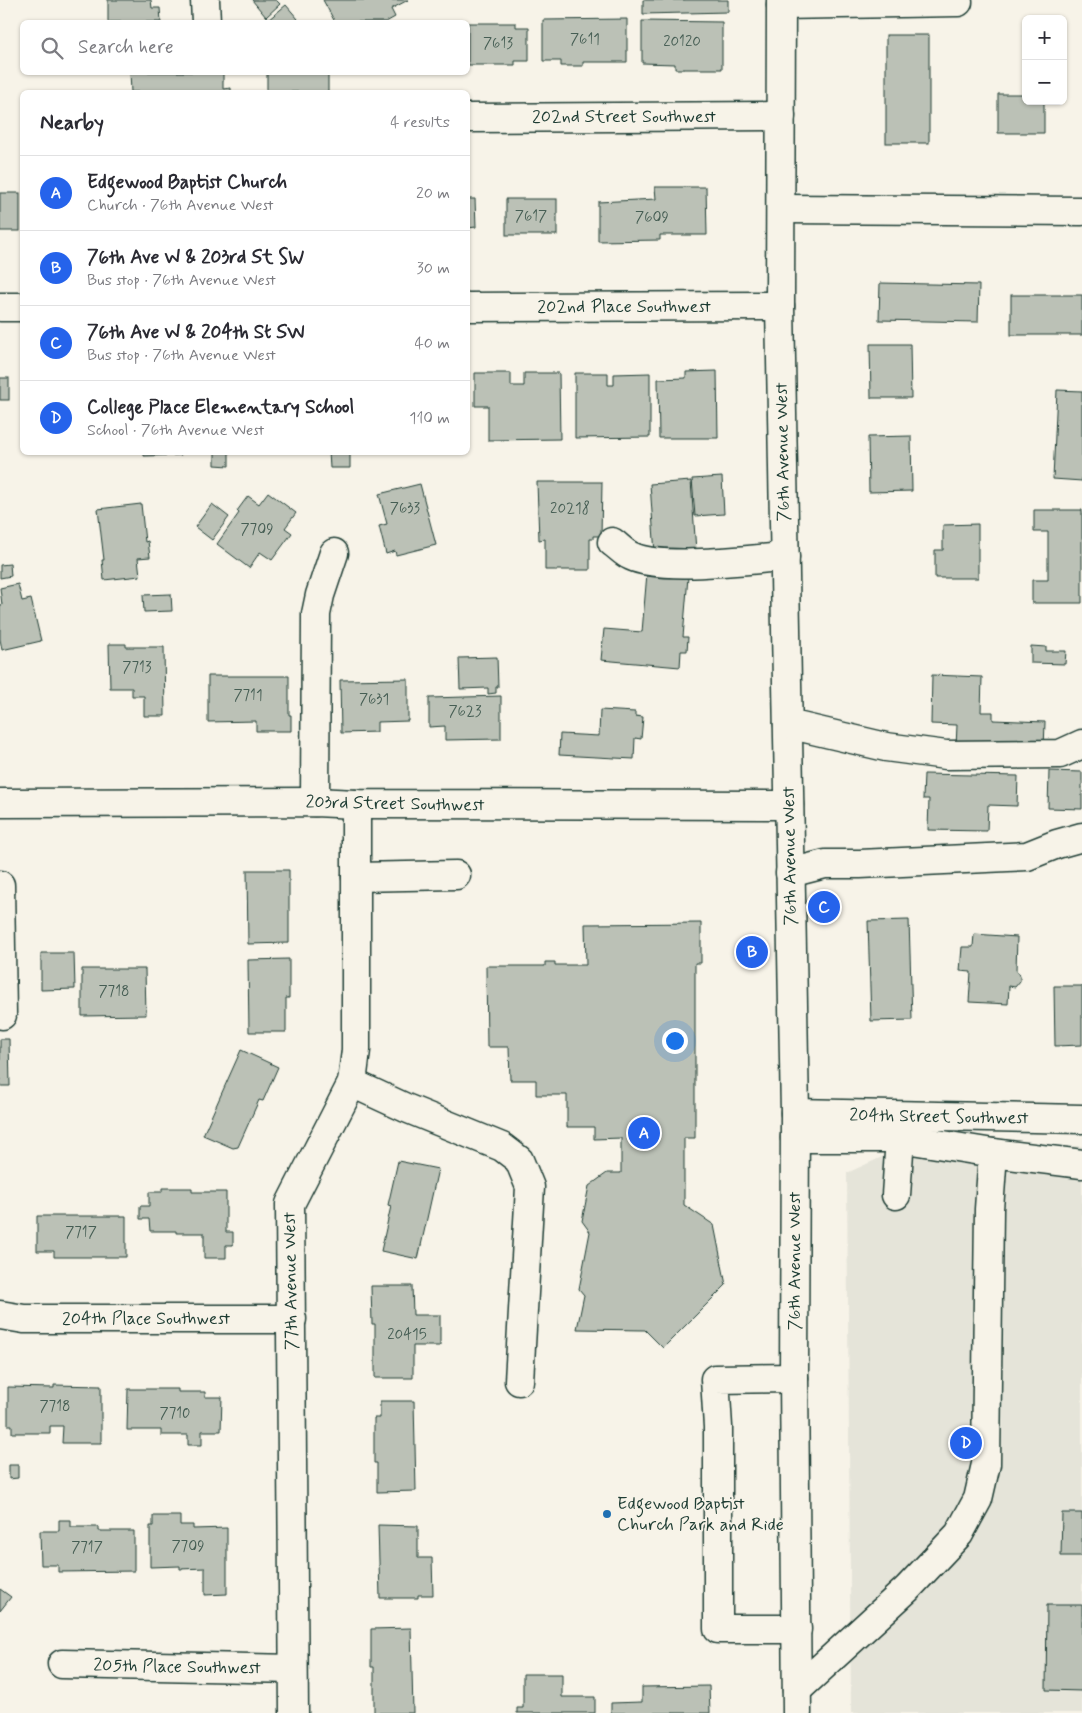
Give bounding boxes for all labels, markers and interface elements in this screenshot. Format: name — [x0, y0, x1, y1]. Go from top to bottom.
map controls — [1022, 15, 1067, 105]
button: + — [1022, 15, 1067, 60]
search box — [20, 20, 470, 75]
house number: 7611 — [570, 30, 600, 50]
house number: 20120 — [663, 32, 701, 52]
icon: search — [38, 34, 66, 62]
house number: 7613 — [483, 34, 513, 54]
text: Search here — [78, 35, 174, 60]
button: − — [1022, 60, 1067, 105]
street label: 202nd Street Southwest — [532, 105, 717, 129]
text: Nearby — [40, 109, 104, 137]
text: 4 results — [390, 112, 450, 133]
text: Edgewood Baptist Church — [87, 170, 287, 195]
text: A — [51, 183, 61, 204]
text: 20 m — [416, 183, 450, 204]
text: Church · 76th Avenue West — [87, 195, 274, 216]
house number: 7617 — [515, 207, 547, 227]
house number: 7609 — [635, 208, 669, 228]
text: 76th Ave W & 203rd St SW — [87, 245, 304, 270]
text: B — [51, 258, 61, 279]
text: 30 m — [417, 258, 450, 279]
text: Bus stop · 76th Avenue West — [87, 270, 276, 291]
street label: 202nd Place Southwest — [537, 295, 711, 319]
text: 76th Ave W & 204th St SW — [87, 320, 304, 345]
text: C — [50, 333, 62, 354]
text: 40 m — [414, 333, 450, 354]
text: Bus stop · 76th Avenue West — [87, 345, 276, 366]
street label: 76th Avenue West — [770, 382, 796, 522]
text: College Place Elementary School — [87, 395, 354, 420]
text: D — [50, 408, 62, 429]
text: 110 m — [409, 408, 450, 429]
text: School · 76th Avenue West — [87, 420, 264, 441]
house number: 7633 — [390, 499, 420, 519]
house number: 20218 — [550, 499, 590, 519]
house number: 7709 — [240, 520, 274, 540]
house number: 7713 — [122, 658, 152, 678]
house number: 7711 — [233, 686, 263, 706]
house number: 7631 — [359, 690, 389, 710]
house number: 7623 — [448, 702, 482, 722]
street label: 76th Avenue West — [777, 786, 803, 926]
street label: 203rd Street Southwest — [305, 790, 485, 818]
pin: C — [808, 888, 840, 926]
pin: B — [736, 933, 768, 971]
house number: 7718 — [99, 982, 129, 1002]
your location — [662, 1028, 688, 1054]
street label: 204th Street Southwest — [849, 1103, 1029, 1131]
pin: A — [628, 1114, 660, 1152]
street label: 76th Avenue West — [783, 1191, 807, 1331]
street label: 77th Avenue West — [278, 1211, 304, 1350]
house number: 7717 — [65, 1223, 97, 1243]
street label: 204th Place Southwest — [62, 1307, 231, 1331]
house number: 20415 — [387, 1325, 427, 1345]
house number: 7718 — [40, 1397, 70, 1417]
house number: 7710 — [160, 1404, 190, 1424]
pin: D — [950, 1424, 982, 1462]
place label: Edgewood Baptist Church Park and Ride — [617, 1492, 784, 1537]
marker: Edgewood Baptist Church Park and Ride — [601, 1508, 613, 1520]
house number: 7709 — [171, 1537, 205, 1557]
house number: 7717 — [71, 1538, 103, 1558]
street label: 205th Place Southwest — [93, 1654, 262, 1680]

